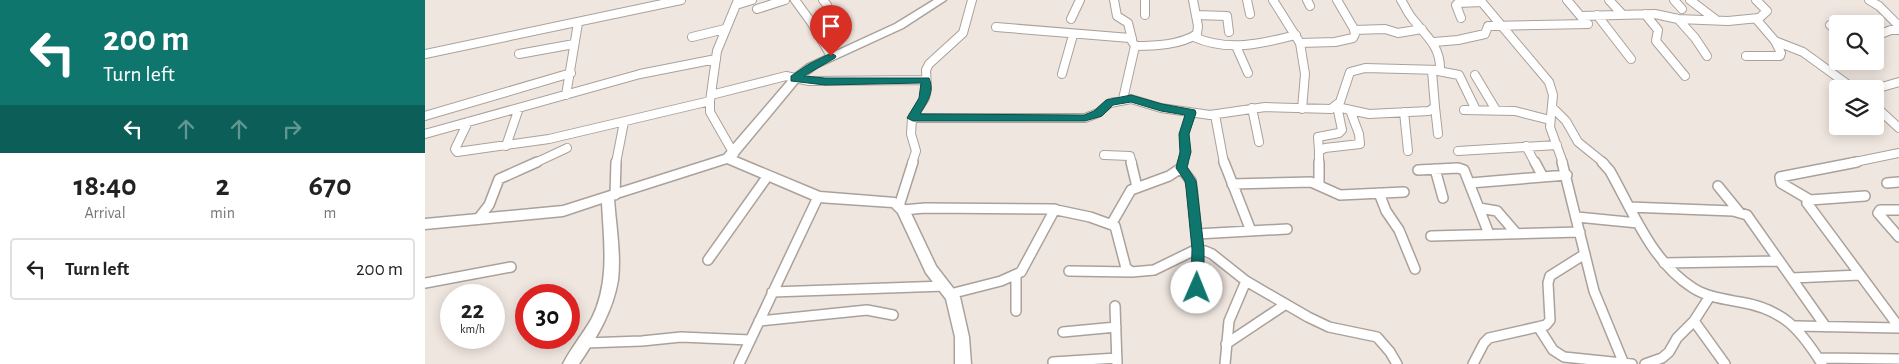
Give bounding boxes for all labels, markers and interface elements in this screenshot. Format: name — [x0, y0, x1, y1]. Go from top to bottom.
pin — [810, 5, 852, 56]
icon: arrive — [817, 12, 845, 40]
map controls — [1829, 15, 1884, 135]
button: search — [1829, 15, 1884, 70]
icon: left — [20, 20, 85, 85]
text: 200 m — [103, 22, 190, 57]
text: Turn left — [103, 63, 175, 85]
button: layers — [1829, 80, 1884, 135]
icon: left — [119, 115, 147, 143]
icon: ahead — [172, 115, 200, 143]
icon: ahead — [225, 115, 253, 143]
icon: right — [278, 115, 306, 143]
text: 18:40 — [73, 171, 137, 201]
text: 2 — [215, 171, 230, 201]
text: 670 — [308, 171, 352, 201]
text: Arrival — [84, 205, 126, 221]
text: min — [210, 205, 235, 221]
text: m — [324, 205, 336, 221]
icon: left — [22, 255, 50, 283]
text: Turn left — [65, 260, 129, 279]
text: 200 m — [356, 260, 403, 279]
position arrow — [1170, 261, 1222, 313]
speed limit sign: 30 — [515, 284, 580, 349]
text: 22 — [461, 298, 484, 323]
text: km/h — [460, 323, 485, 335]

